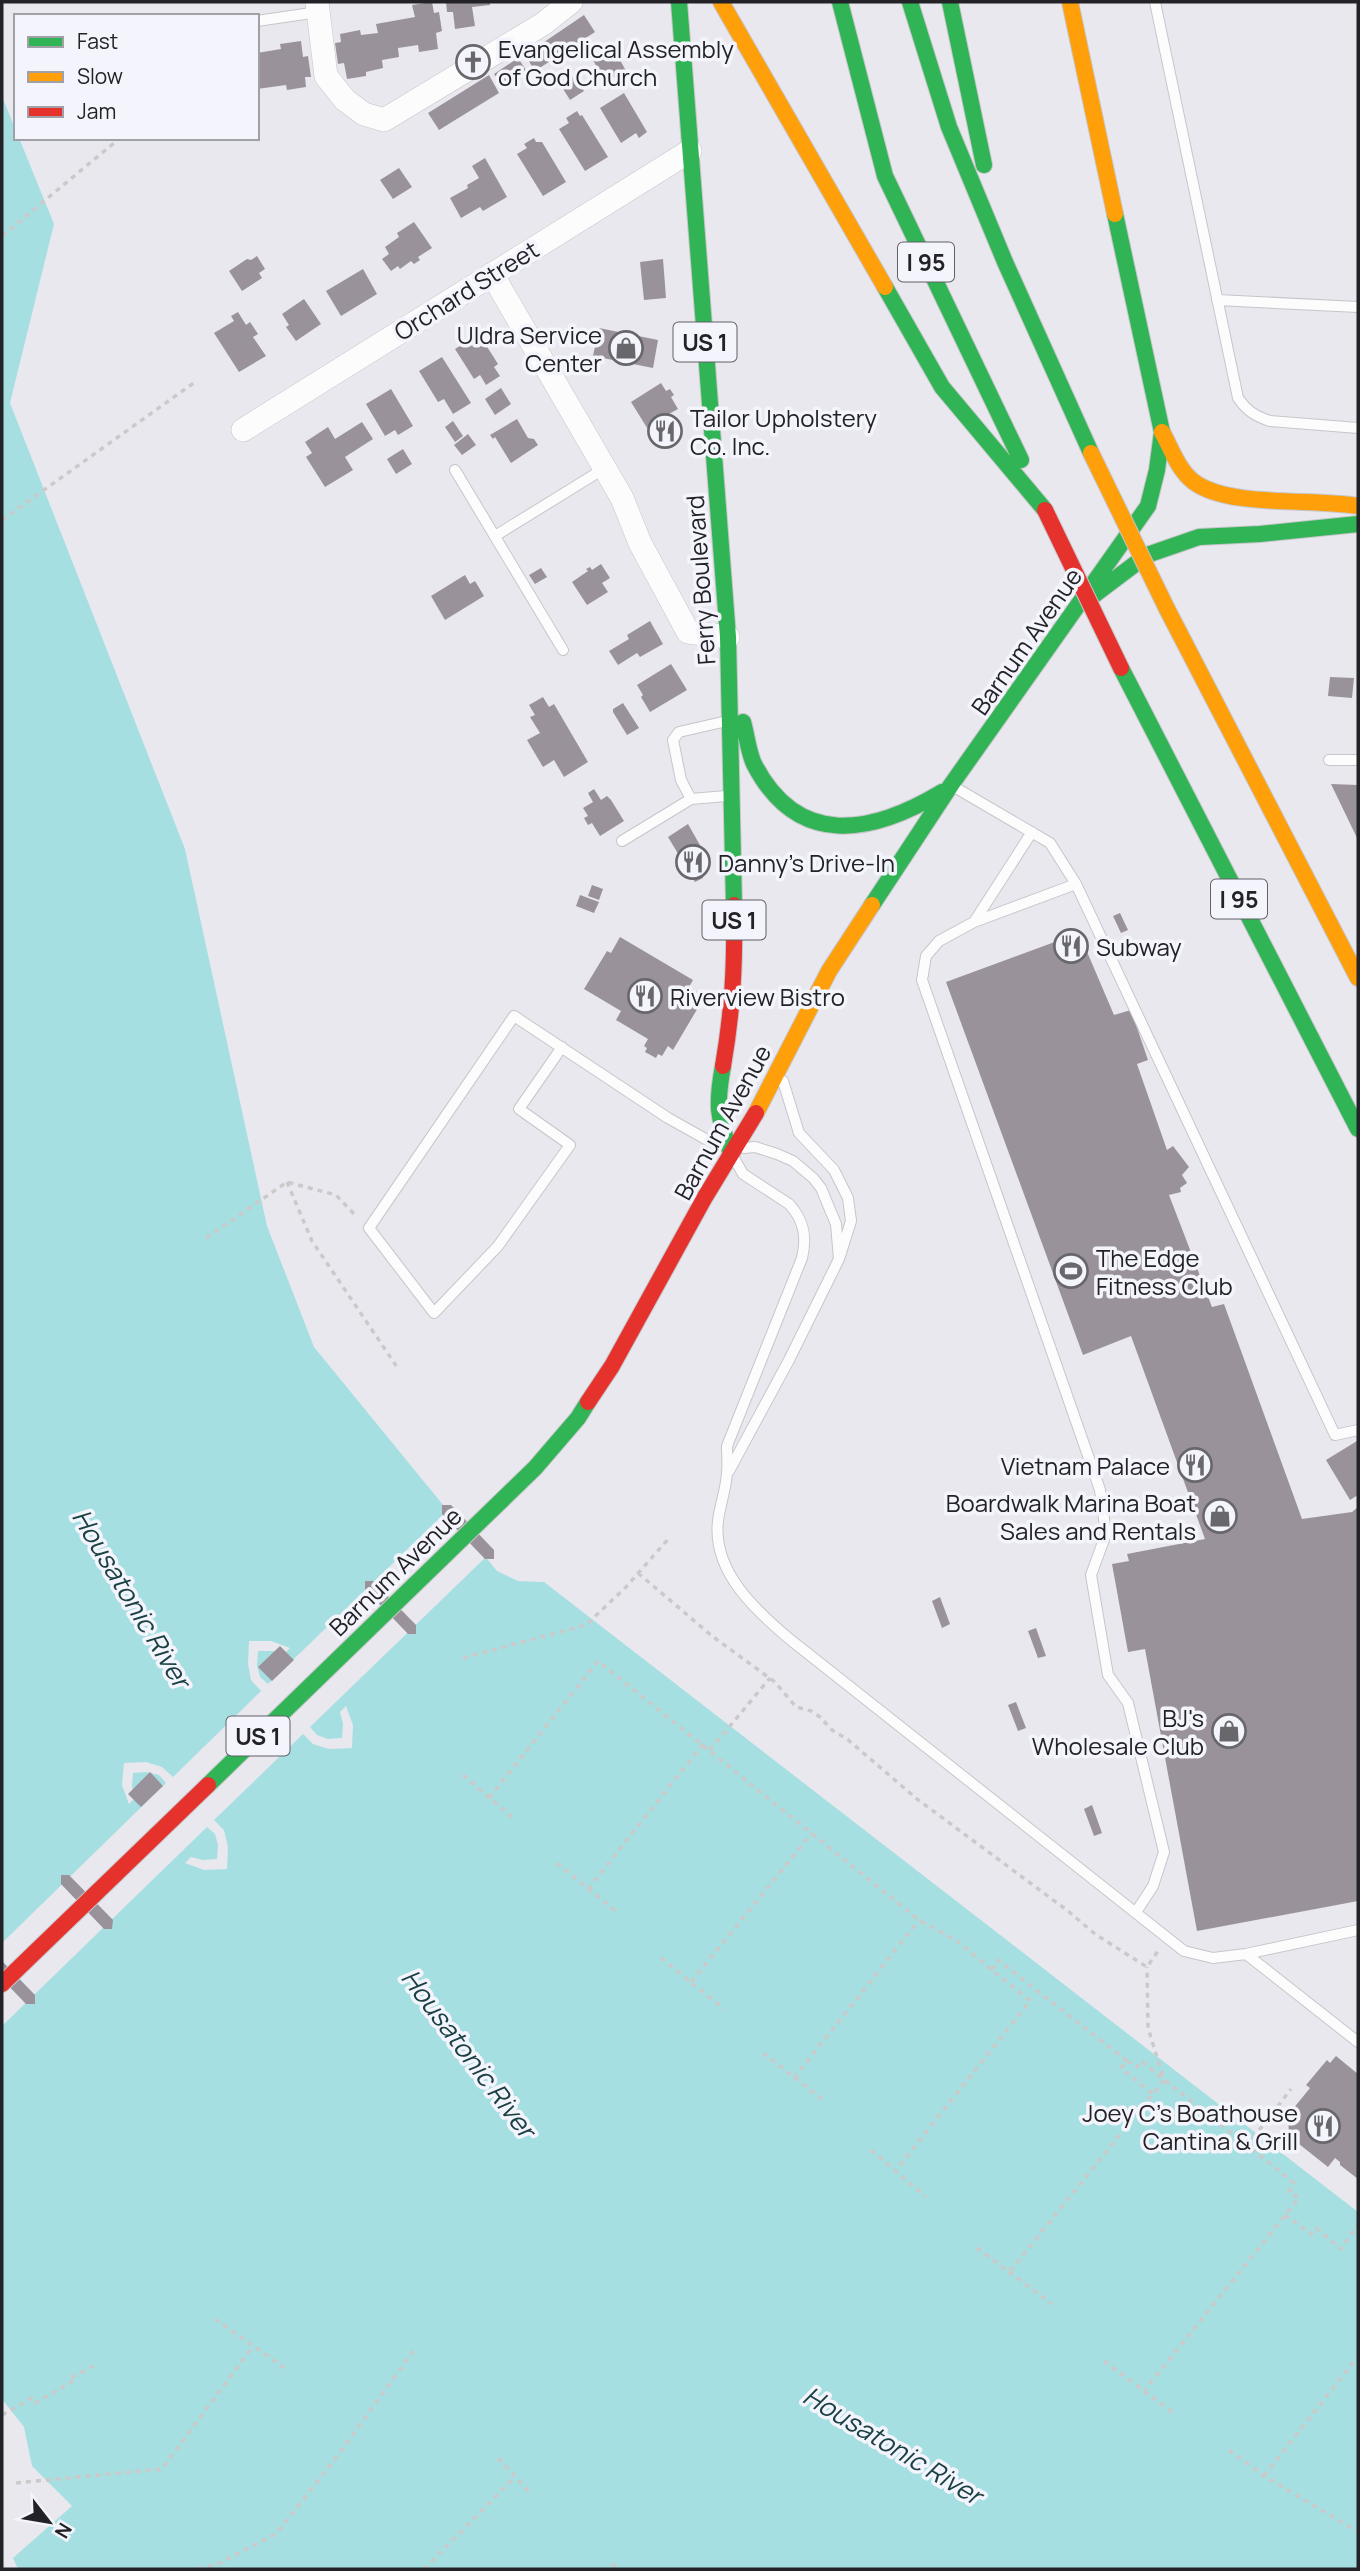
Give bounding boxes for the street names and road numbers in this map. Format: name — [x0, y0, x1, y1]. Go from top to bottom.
street label: Orchard Street — [387, 232, 545, 348]
road number: I 95 — [898, 243, 954, 282]
road number: US 1 — [674, 322, 736, 362]
street label: Ferry Boulevard — [678, 494, 722, 666]
street label: Barnum Avenue — [963, 561, 1089, 721]
road number: I 95 — [1211, 879, 1267, 918]
road number: US 1 — [702, 900, 766, 939]
street label: Barnum Avenue — [666, 1039, 778, 1205]
street label: Barnum Avenue — [321, 1499, 469, 1643]
road number: US 1 — [226, 1716, 290, 1756]

